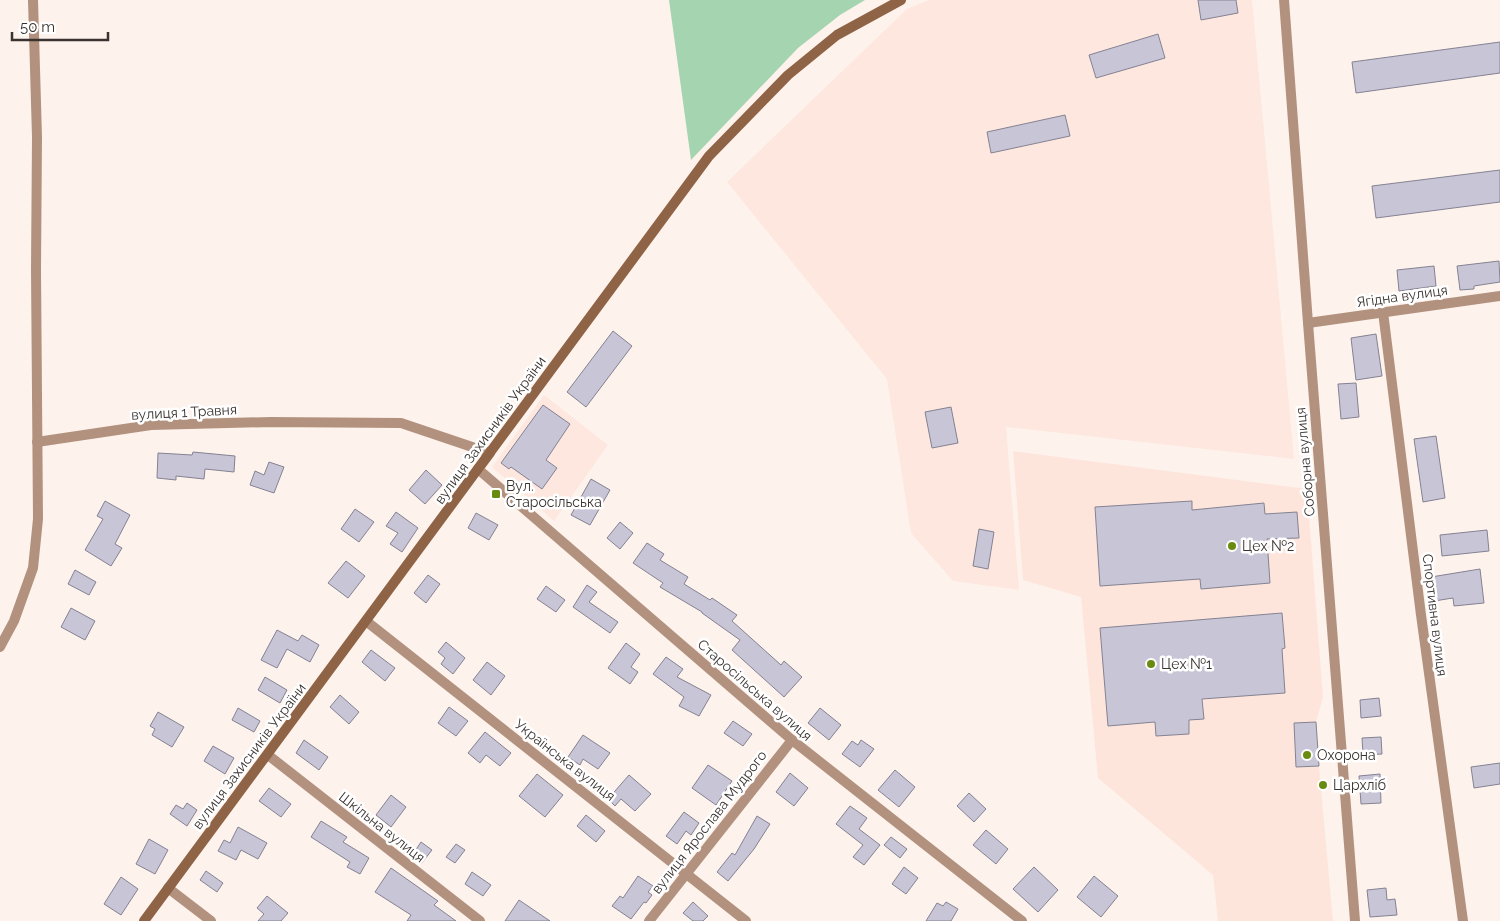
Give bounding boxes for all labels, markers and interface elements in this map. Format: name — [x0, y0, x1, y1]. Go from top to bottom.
scale bar — [12, 10, 109, 42]
text: 50 m — [20, 18, 55, 36]
street label: Ягідна вулиця — [1355, 282, 1449, 310]
street label: вулиця Захисників України — [431, 353, 549, 507]
street label: вулиця 1 Травня — [131, 401, 237, 423]
street label: Соборна вулиця — [1292, 407, 1318, 517]
place label: Вул. Старосільська — [506, 478, 602, 510]
marker: Вул. Старосільська — [490, 488, 502, 500]
place label: Цех №2 — [1242, 538, 1294, 554]
marker: Цех №2 — [1226, 540, 1238, 552]
street label: Спортивна вулиця — [1420, 553, 1450, 677]
street label: Старосільська вулиця — [695, 636, 815, 744]
place label: Цех №1 — [1161, 656, 1212, 672]
marker: Цех №1 — [1145, 658, 1157, 670]
street label: вулиця Захисників України — [189, 680, 309, 832]
street label: Українська вулиця — [512, 716, 618, 804]
street label: вулиця Ярослава Мудрого — [648, 747, 770, 897]
place label: Охорона — [1317, 747, 1376, 763]
marker: Охорона — [1301, 749, 1313, 761]
place label: Цархліб — [1333, 777, 1386, 793]
marker: Цархліб — [1317, 779, 1329, 791]
street label: Шкільна вулиця — [336, 789, 428, 865]

